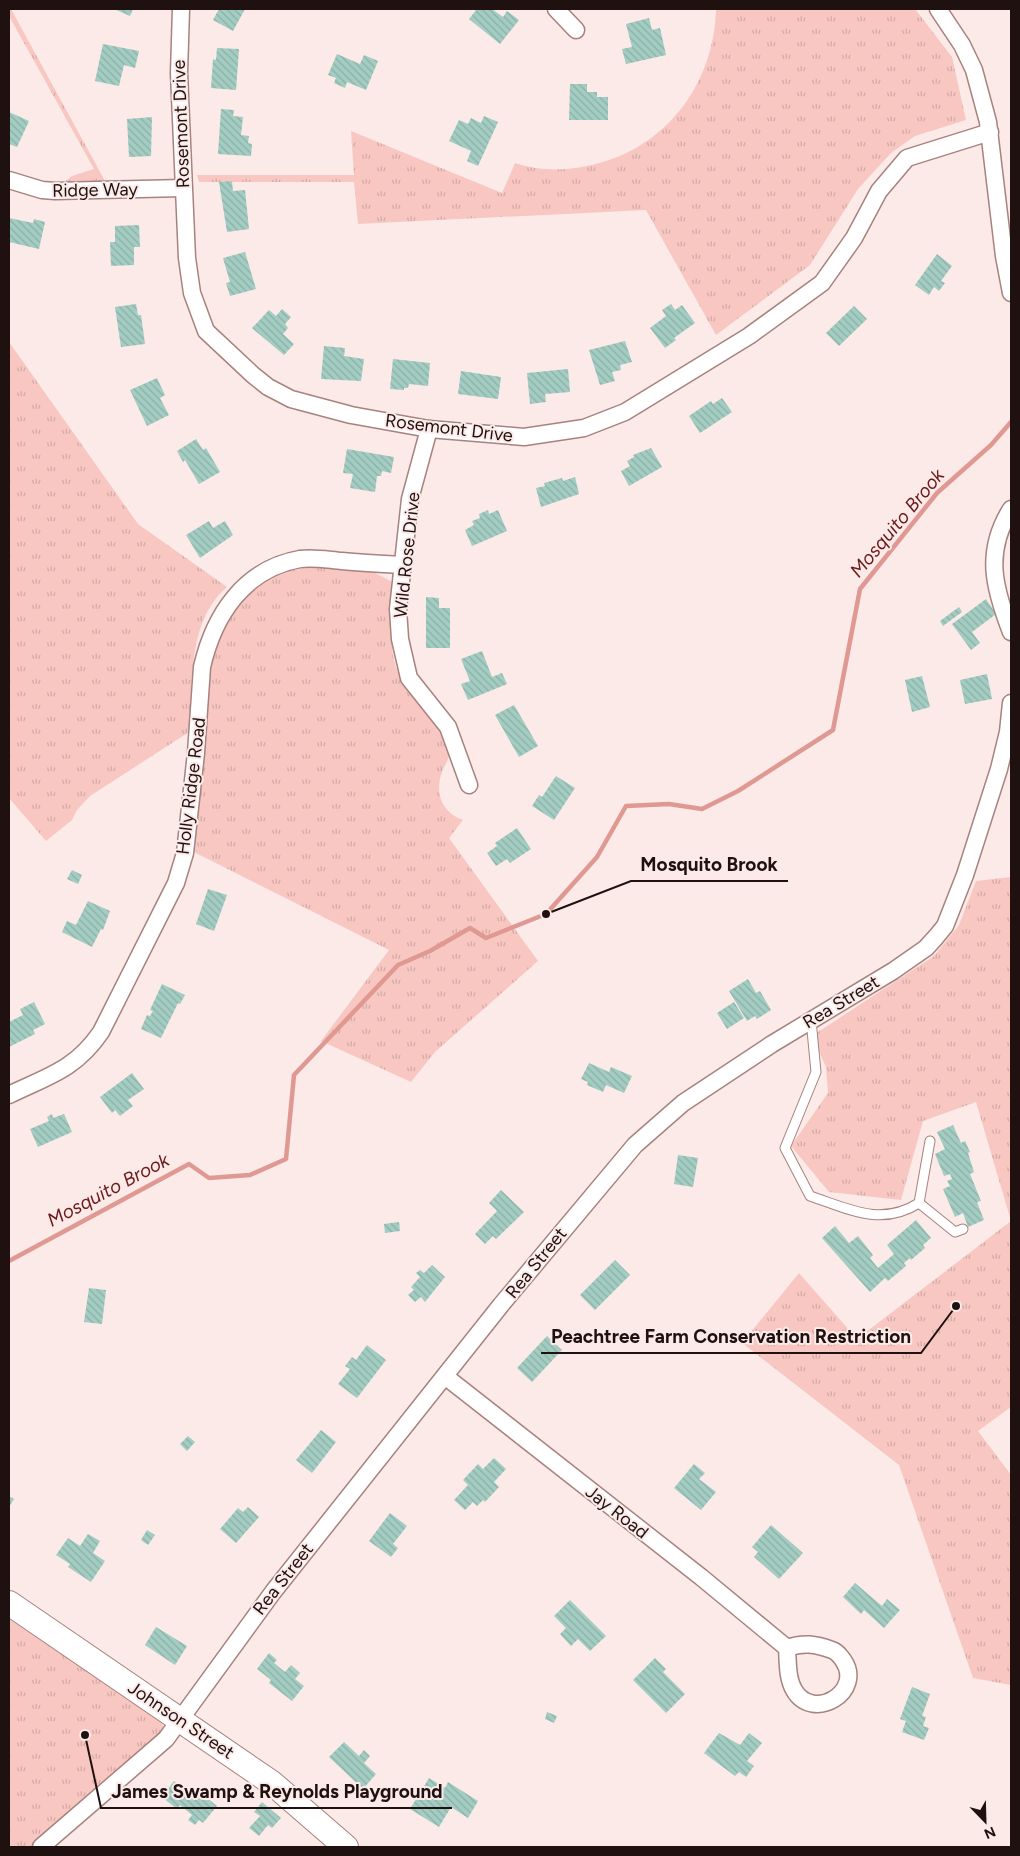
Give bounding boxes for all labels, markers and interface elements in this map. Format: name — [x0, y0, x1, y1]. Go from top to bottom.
street label: Rosemont Drive — [168, 59, 194, 189]
street label: Ridge Way — [52, 178, 139, 202]
street label: Rosemont Drive — [384, 409, 514, 447]
water label: Mosquito Brook — [845, 463, 950, 582]
street label: Wild Rose Drive — [389, 491, 425, 619]
street label: Holly Ridge Road — [172, 716, 210, 856]
callout: Mosquito Brook — [631, 847, 788, 881]
text: Mosquito Brook — [640, 853, 778, 876]
street label: Rea Street — [799, 971, 883, 1033]
water label: Mosquito Brook — [43, 1148, 174, 1232]
street label: Rea Street — [501, 1223, 571, 1303]
callout: Peachtree Farm Conservation Restriction — [541, 1319, 921, 1353]
text: Peachtree Farm Conservation Restriction — [551, 1325, 911, 1348]
street label: Jay Road — [581, 1481, 653, 1543]
street label: Rea Street — [248, 1539, 318, 1619]
street label: Johnson Street — [124, 1676, 239, 1764]
callout: James Swamp & Reynolds Playground — [101, 1774, 452, 1808]
text: James Swamp & Reynolds Playground — [111, 1780, 443, 1803]
north arrow — [960, 1796, 1010, 1846]
text: N — [982, 1823, 998, 1842]

